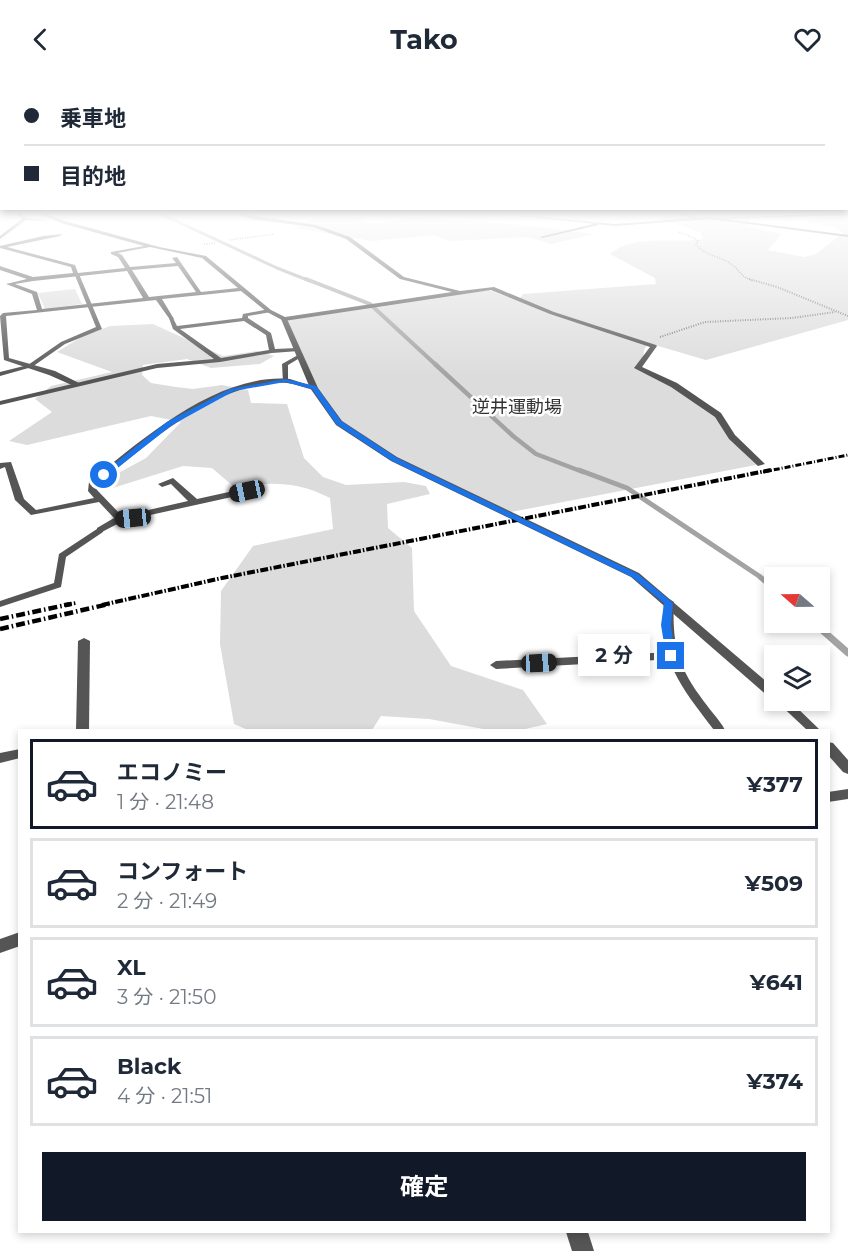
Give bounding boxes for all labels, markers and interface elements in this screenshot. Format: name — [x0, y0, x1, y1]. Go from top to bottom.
icon: back — [24, 23, 57, 56]
text: Tako — [390, 23, 458, 56]
icon: heart — [791, 23, 824, 56]
text: 乗車地 — [60, 105, 126, 132]
text: 目的地 — [60, 163, 126, 190]
park label: 逆井運動場 — [472, 396, 562, 418]
route start — [90, 461, 117, 488]
car — [228, 478, 266, 504]
car — [114, 507, 152, 529]
north arrow — [764, 567, 830, 633]
map controls — [764, 567, 830, 711]
callout: 2 分 — [578, 635, 650, 677]
route end — [657, 642, 684, 669]
text: 2 分 — [595, 643, 633, 667]
button: layers — [764, 645, 830, 711]
car — [521, 653, 557, 673]
icon: car — [45, 757, 99, 811]
text: エコノミー — [117, 759, 227, 786]
text: ¥377 — [746, 771, 803, 798]
text: 1 分 · 21:48 — [117, 790, 214, 814]
icon: car — [45, 856, 99, 910]
text: コンフォート — [117, 858, 248, 885]
text: ¥509 — [745, 870, 803, 897]
text: 2 分 · 21:49 — [117, 889, 217, 913]
text: XL — [117, 954, 146, 981]
icon: car — [45, 955, 99, 1009]
text: ¥641 — [750, 969, 803, 996]
text: 3 分 · 21:50 — [117, 985, 216, 1009]
text: Black — [117, 1053, 181, 1080]
icon: car — [45, 1054, 99, 1108]
text: ¥374 — [746, 1068, 803, 1095]
text: 4 分 · 21:51 — [117, 1084, 212, 1108]
button: 確定 — [42, 1152, 806, 1221]

